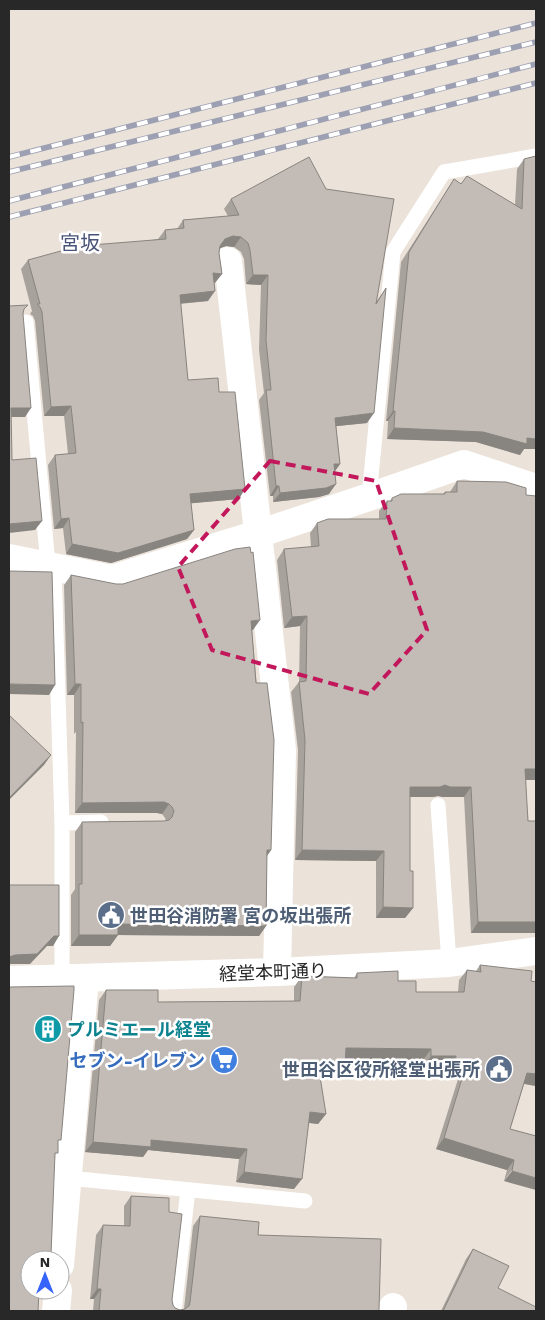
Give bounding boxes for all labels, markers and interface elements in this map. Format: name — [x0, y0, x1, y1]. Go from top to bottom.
district label: 宮坂 — [60, 231, 100, 255]
public building icon: 世田谷消防署 宮の坂出張所 — [96, 900, 126, 930]
place label: 世田谷消防署 宮の坂出張所 — [130, 905, 351, 926]
street label: 経堂本町通り — [219, 960, 327, 984]
building icon: プルミエール経堂 — [33, 1014, 63, 1044]
place label: プルミエール経堂 — [67, 1019, 211, 1040]
supermarket icon: セブン-イレブン — [209, 1045, 239, 1075]
place label: セブン-イレブン — [69, 1050, 205, 1071]
public building icon: 世田谷区役所経堂出張所 — [484, 1054, 514, 1084]
place label: 世田谷区役所経堂出張所 — [282, 1059, 480, 1080]
north arrow — [20, 1250, 70, 1300]
text: N — [40, 1254, 50, 1270]

